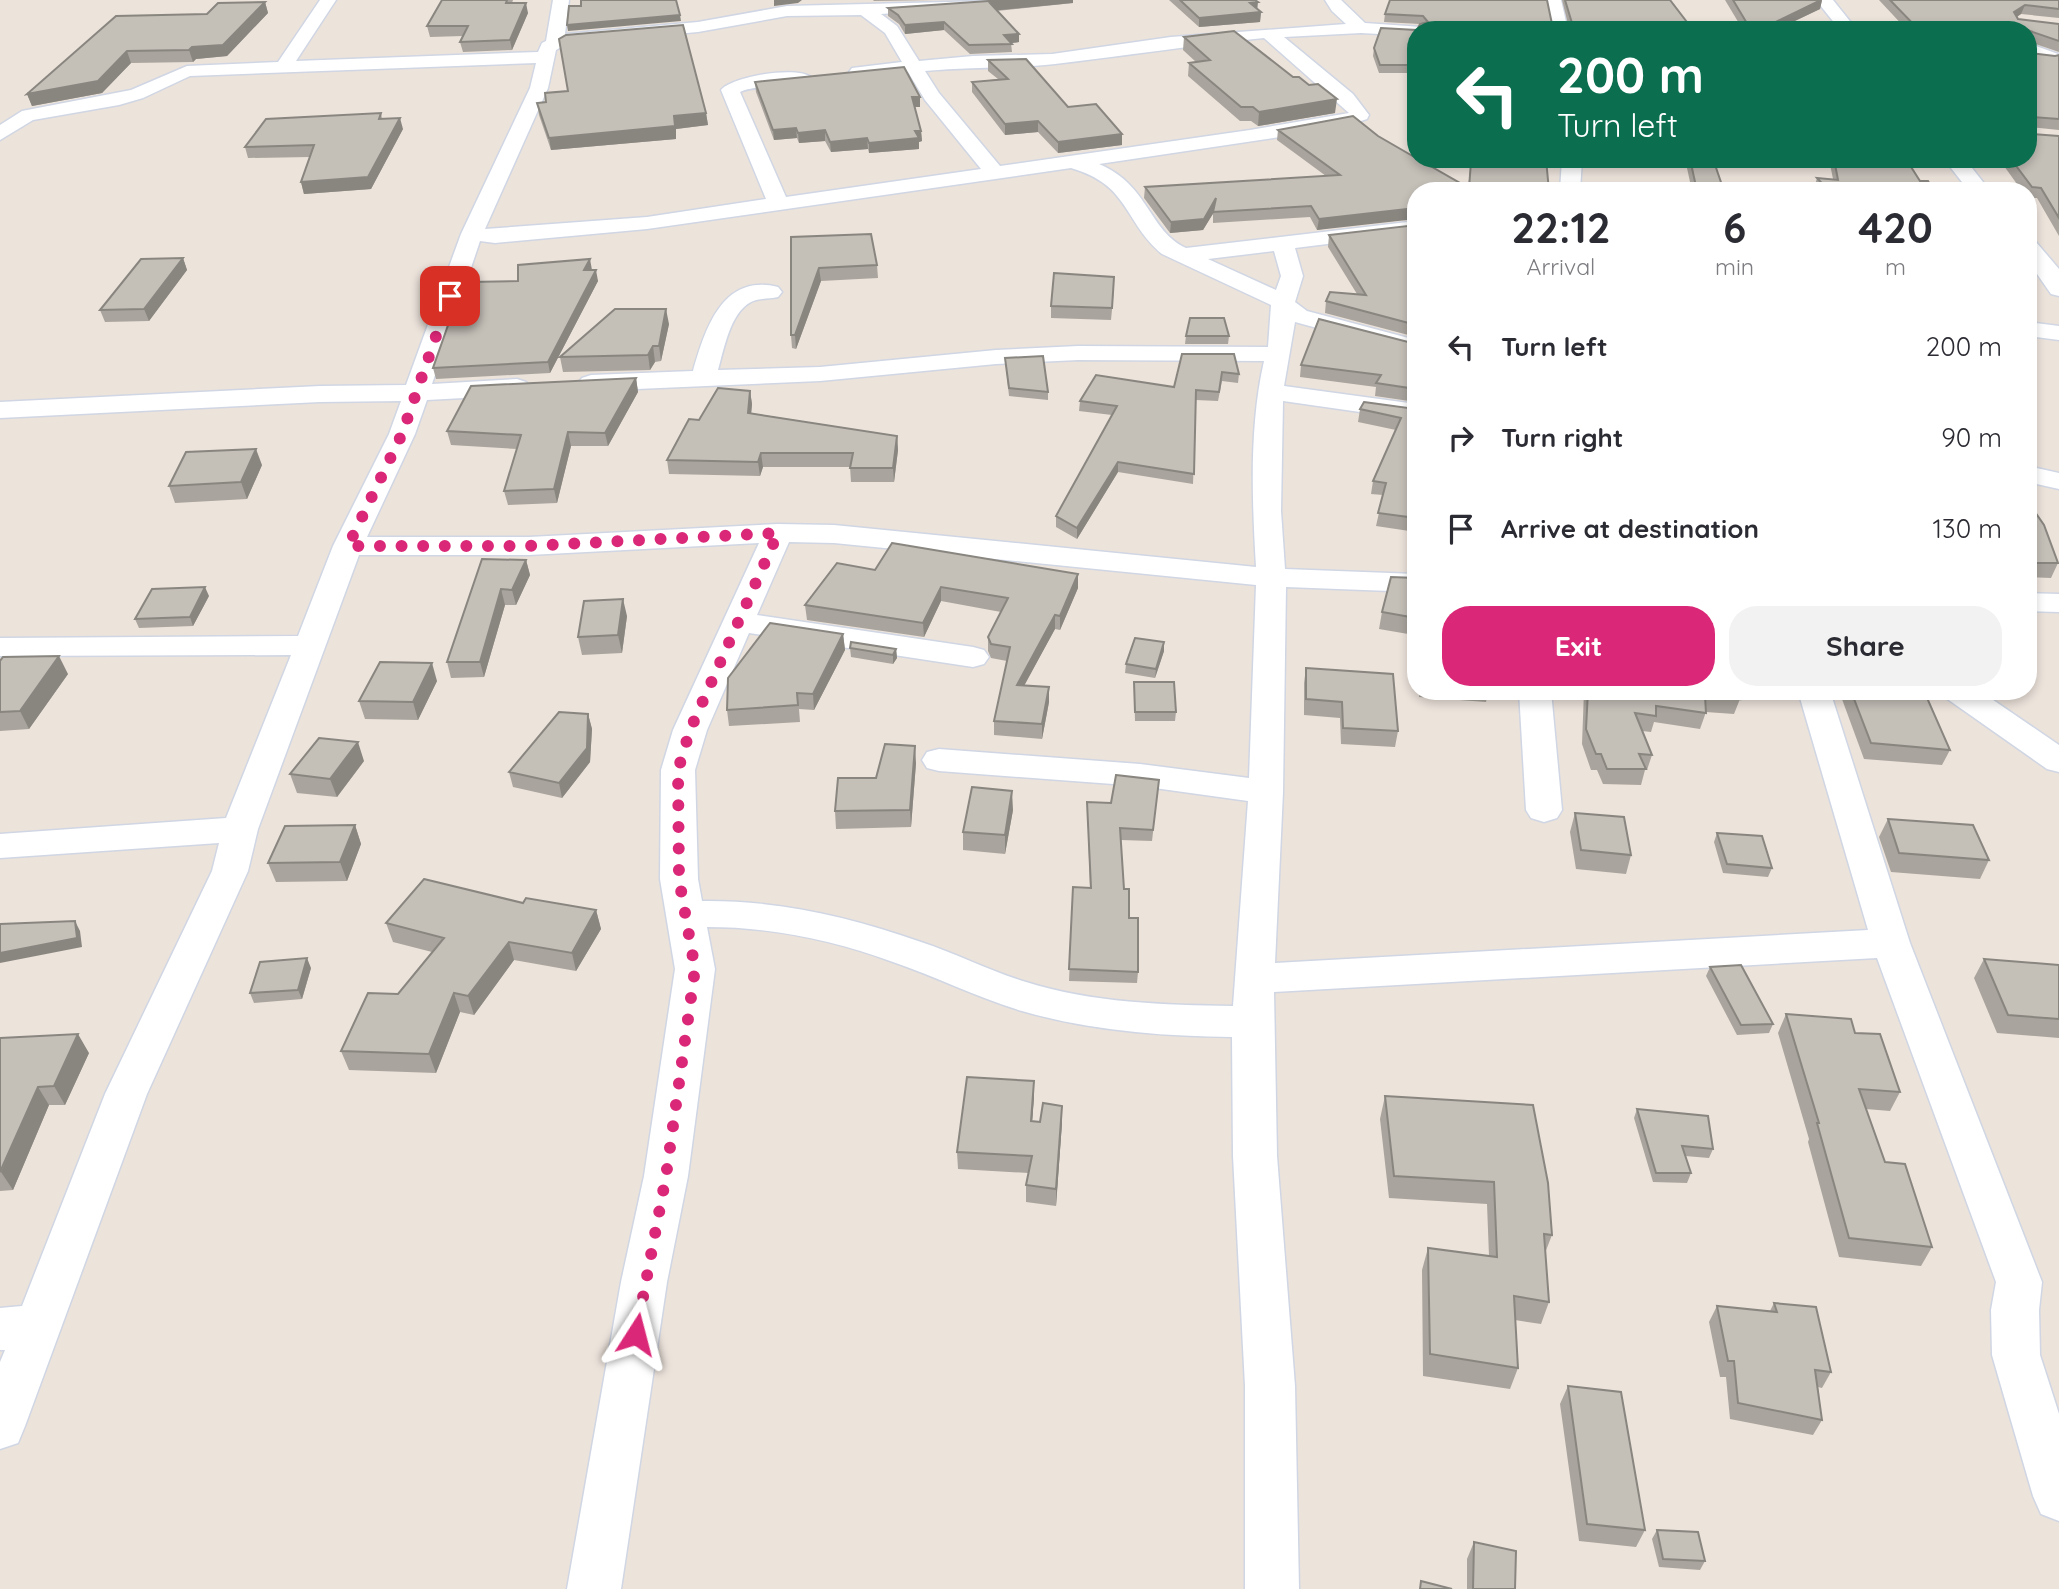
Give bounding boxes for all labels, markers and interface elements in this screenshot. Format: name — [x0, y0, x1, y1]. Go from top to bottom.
text: 200 m — [1557, 44, 1704, 105]
icon: left — [1442, 49, 1533, 140]
text: Turn left — [1557, 105, 1678, 145]
text: 22:12 — [1511, 201, 1611, 254]
text: 6 — [1723, 201, 1746, 254]
text: 420 — [1858, 201, 1933, 254]
text: Arrival — [1527, 252, 1595, 281]
text: min — [1715, 252, 1754, 281]
text: m — [1885, 252, 1906, 281]
pin — [420, 266, 480, 326]
icon: arrive — [431, 277, 469, 315]
icon: left — [1442, 328, 1480, 366]
text: Turn left — [1501, 330, 1608, 363]
text: 200 m — [1926, 330, 2002, 363]
icon: right — [1442, 419, 1480, 457]
text: Turn right — [1501, 421, 1623, 454]
text: 90 m — [1941, 421, 2002, 454]
icon: arrive — [1442, 510, 1480, 548]
text: Arrive at destination — [1501, 512, 1759, 545]
text: 130 m — [1932, 512, 2002, 545]
button: Exit — [1442, 606, 1715, 686]
button: Share — [1729, 606, 2002, 686]
position arrow — [599, 1297, 673, 1371]

